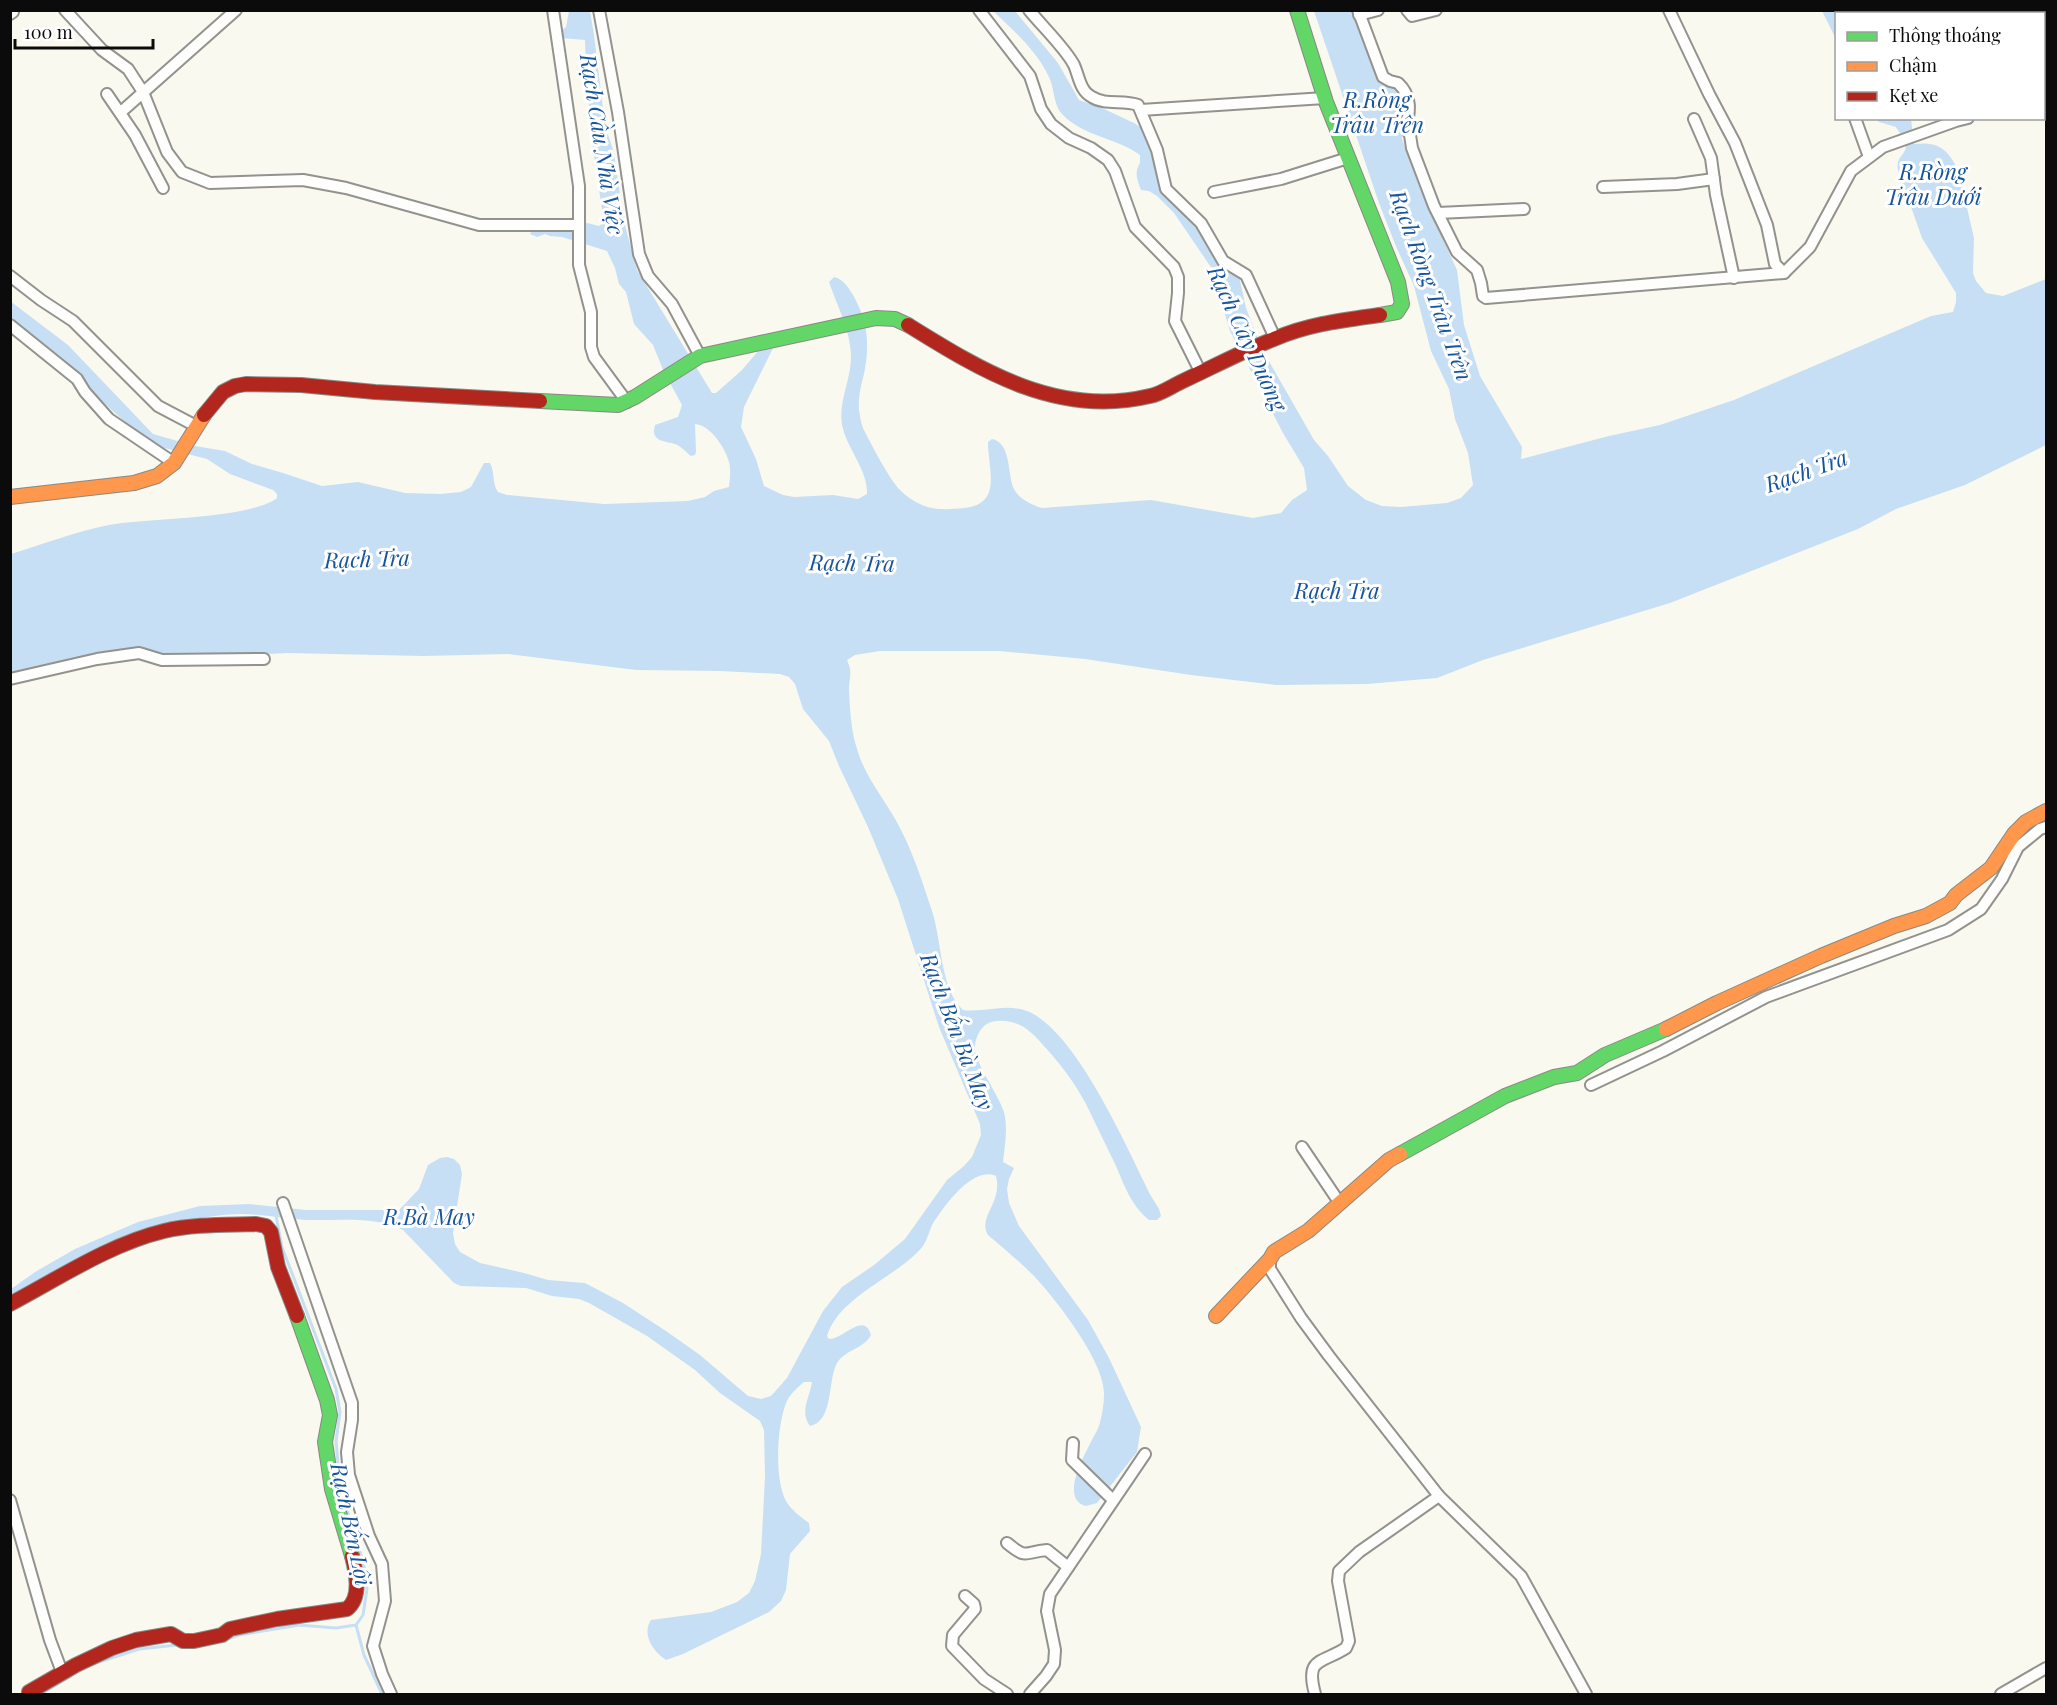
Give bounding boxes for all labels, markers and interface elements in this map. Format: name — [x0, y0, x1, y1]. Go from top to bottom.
scale bar — [15, 12, 153, 50]
legend — [1835, 12, 2045, 120]
text: 100 m — [24, 20, 73, 44]
text: Thông thoáng — [1889, 23, 2001, 47]
water label: Rạch Cầu Nhà Việc — [574, 50, 633, 237]
text: Chậm — [1889, 53, 1937, 77]
text: Kẹt xe — [1889, 83, 1938, 107]
water label: R.Ròng Trâu Trên — [1330, 84, 1424, 139]
water label: R.Ròng Trâu Dưới — [1885, 156, 1982, 211]
water label: Rạch Ròng Trâu Trên — [1383, 185, 1480, 384]
water label: Rạch Cây Dương — [1201, 260, 1296, 417]
water label: Rạch Tra — [1760, 441, 1851, 499]
water label: Rạch Tra — [323, 542, 410, 575]
water label: Rạch Tra — [808, 546, 895, 578]
water label: Rạch Tra — [1293, 575, 1380, 605]
water label: Rạch Bến Bà May — [914, 947, 1003, 1114]
water label: R.Bà May — [382, 1201, 475, 1231]
water label: Rạch Bến Lội — [324, 1459, 381, 1589]

